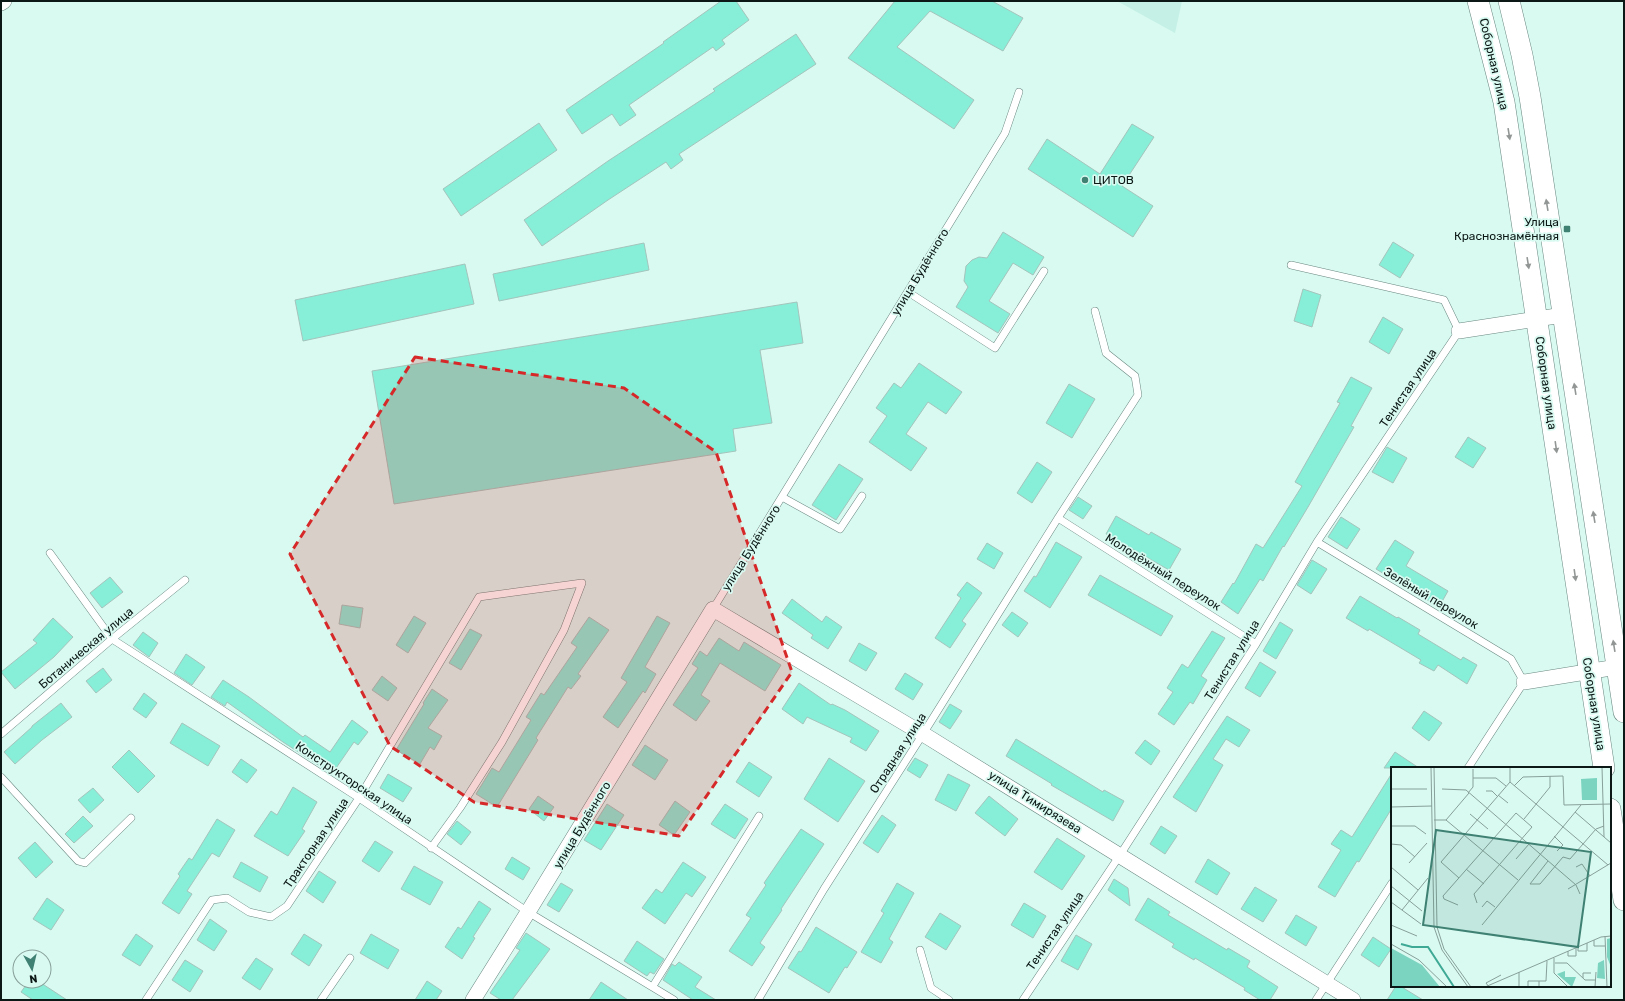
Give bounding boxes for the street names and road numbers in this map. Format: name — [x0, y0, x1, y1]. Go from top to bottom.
street label: Соборная улица — [1477, 17, 1511, 111]
street label: улица Будённого — [888, 226, 952, 318]
street label: Соборная улица — [1533, 336, 1559, 430]
street label: Тенистая улица — [1377, 346, 1439, 430]
street label: улица Будённого — [719, 502, 783, 594]
street label: Молодёжный переулок — [1103, 531, 1224, 614]
street label: Зелёный переулок — [1381, 564, 1481, 632]
street label: Ботаническая улица — [36, 604, 136, 692]
street label: Тенистая улица — [1202, 617, 1262, 703]
street label: Соборная улица — [1580, 657, 1608, 751]
street label: Отрадная улица — [867, 710, 929, 796]
street label: Конструкторская улица — [293, 739, 415, 827]
street label: улица Тимирязева — [986, 768, 1084, 836]
street label: улица Будённого — [550, 779, 614, 871]
street label: Тракторная улица — [281, 795, 351, 891]
street label: Тенистая улица — [1024, 889, 1086, 973]

